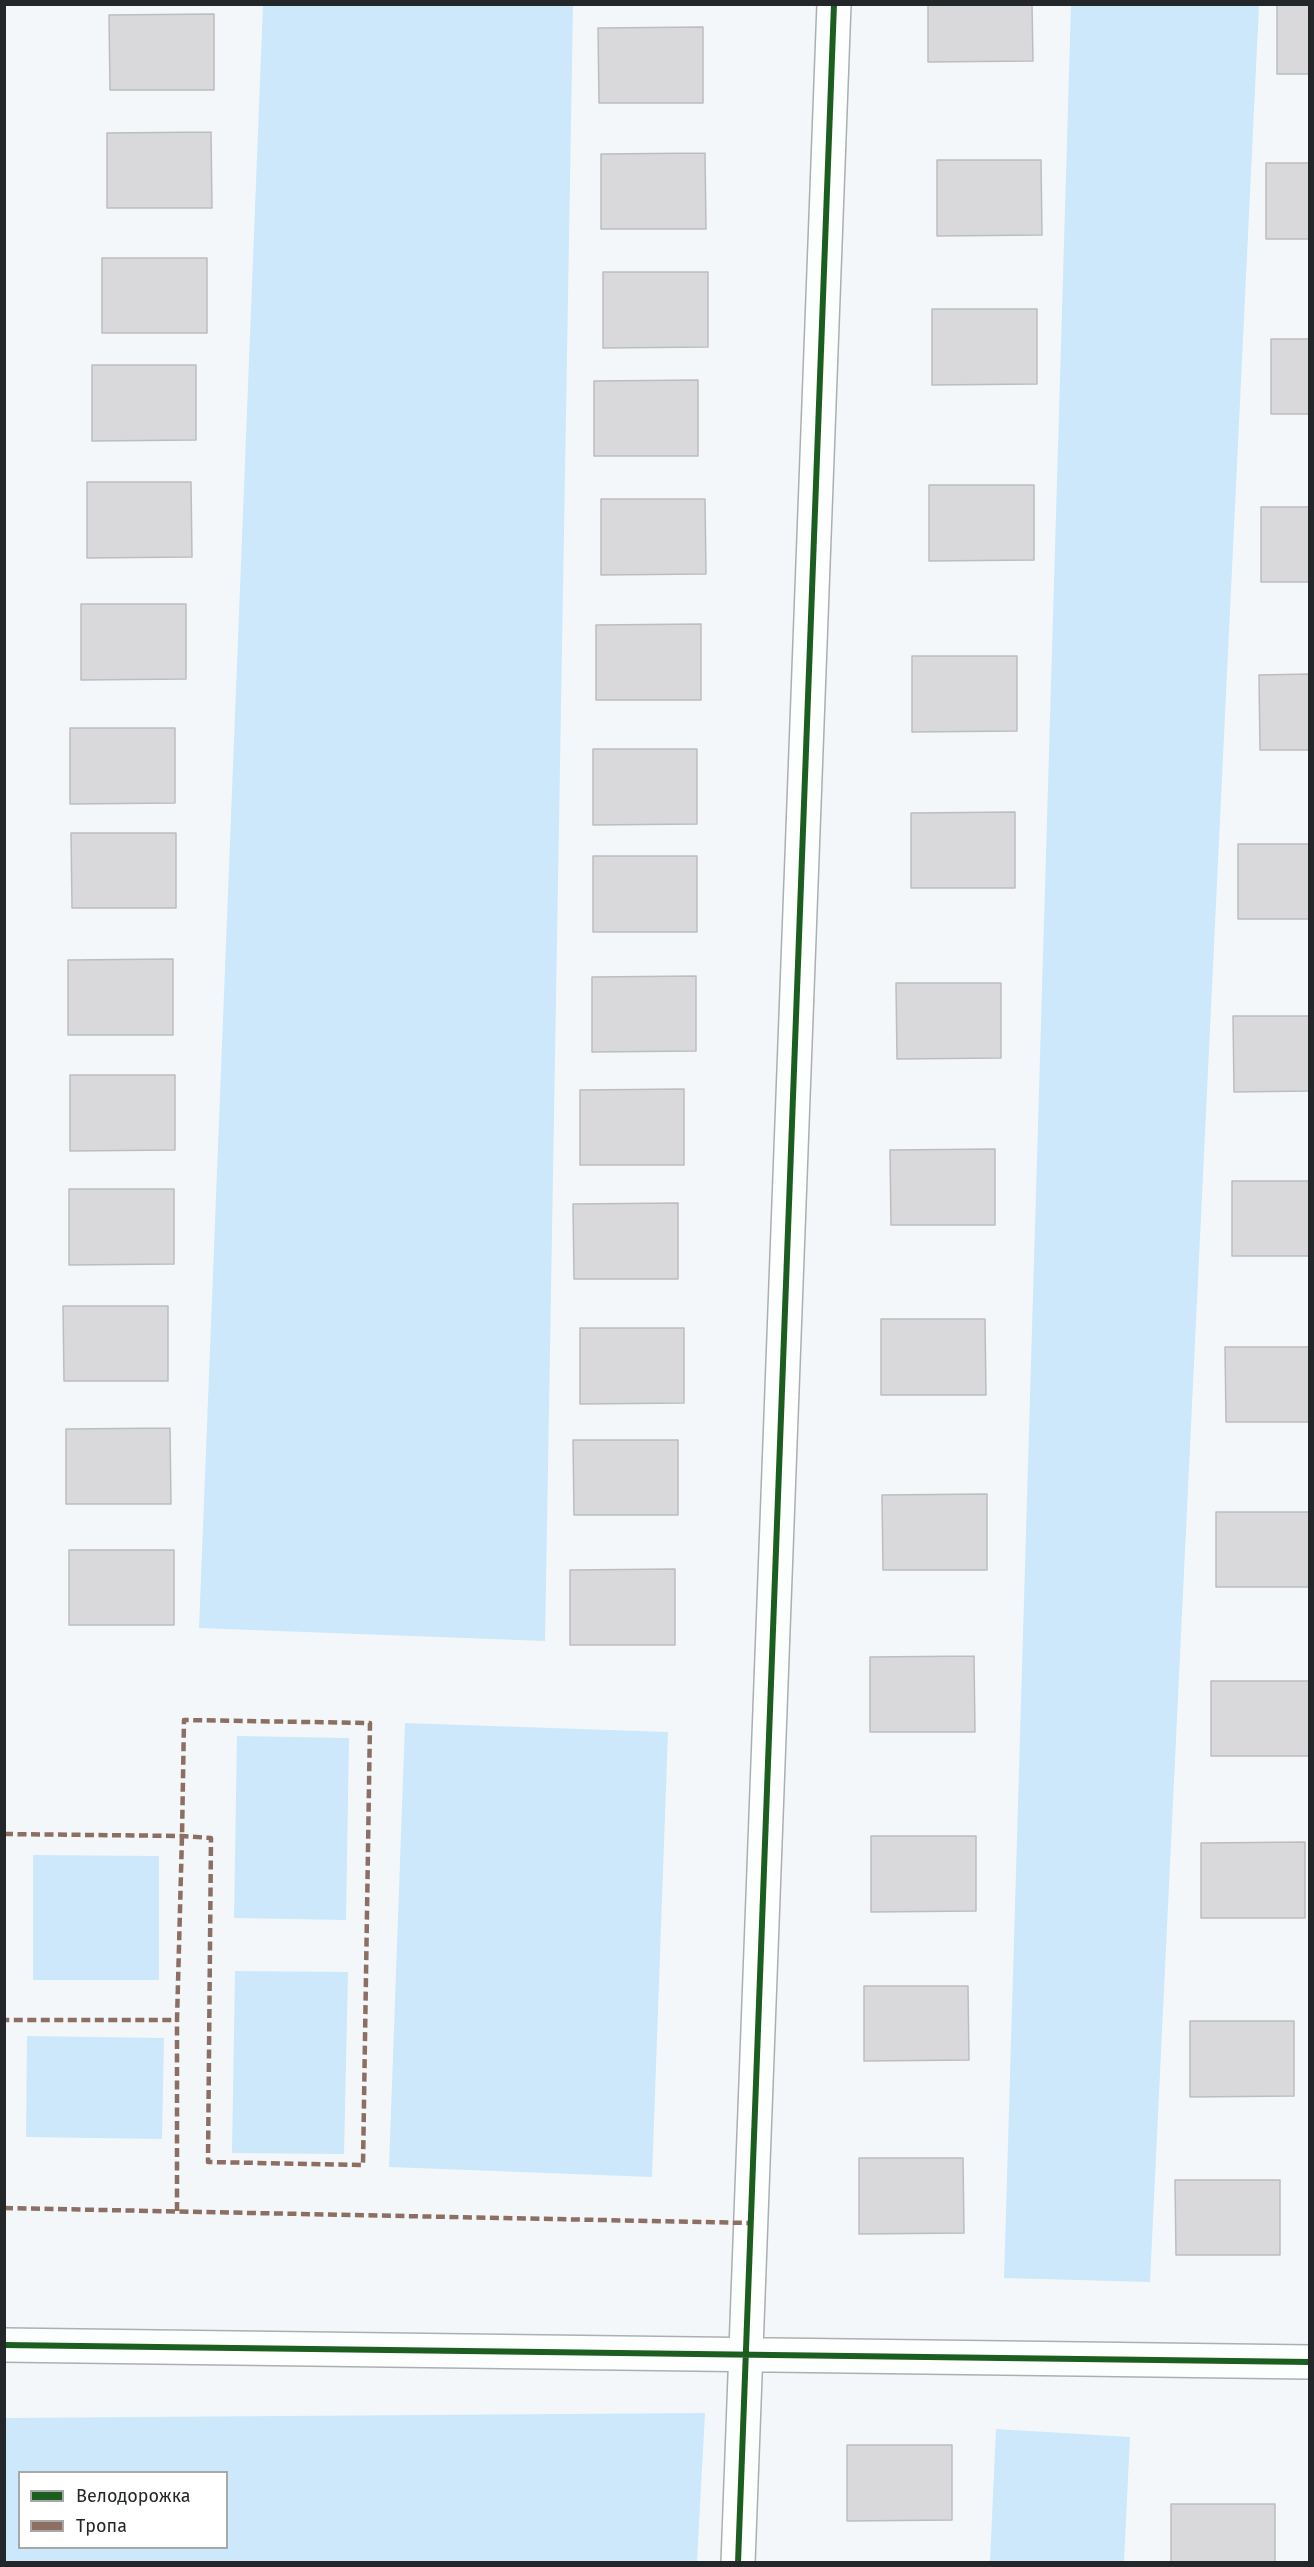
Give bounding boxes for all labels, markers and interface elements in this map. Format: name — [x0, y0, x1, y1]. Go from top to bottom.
legend — [18, 2471, 228, 2549]
text: Велодорожка — [76, 2485, 191, 2507]
text: Тропа — [76, 2515, 127, 2537]

